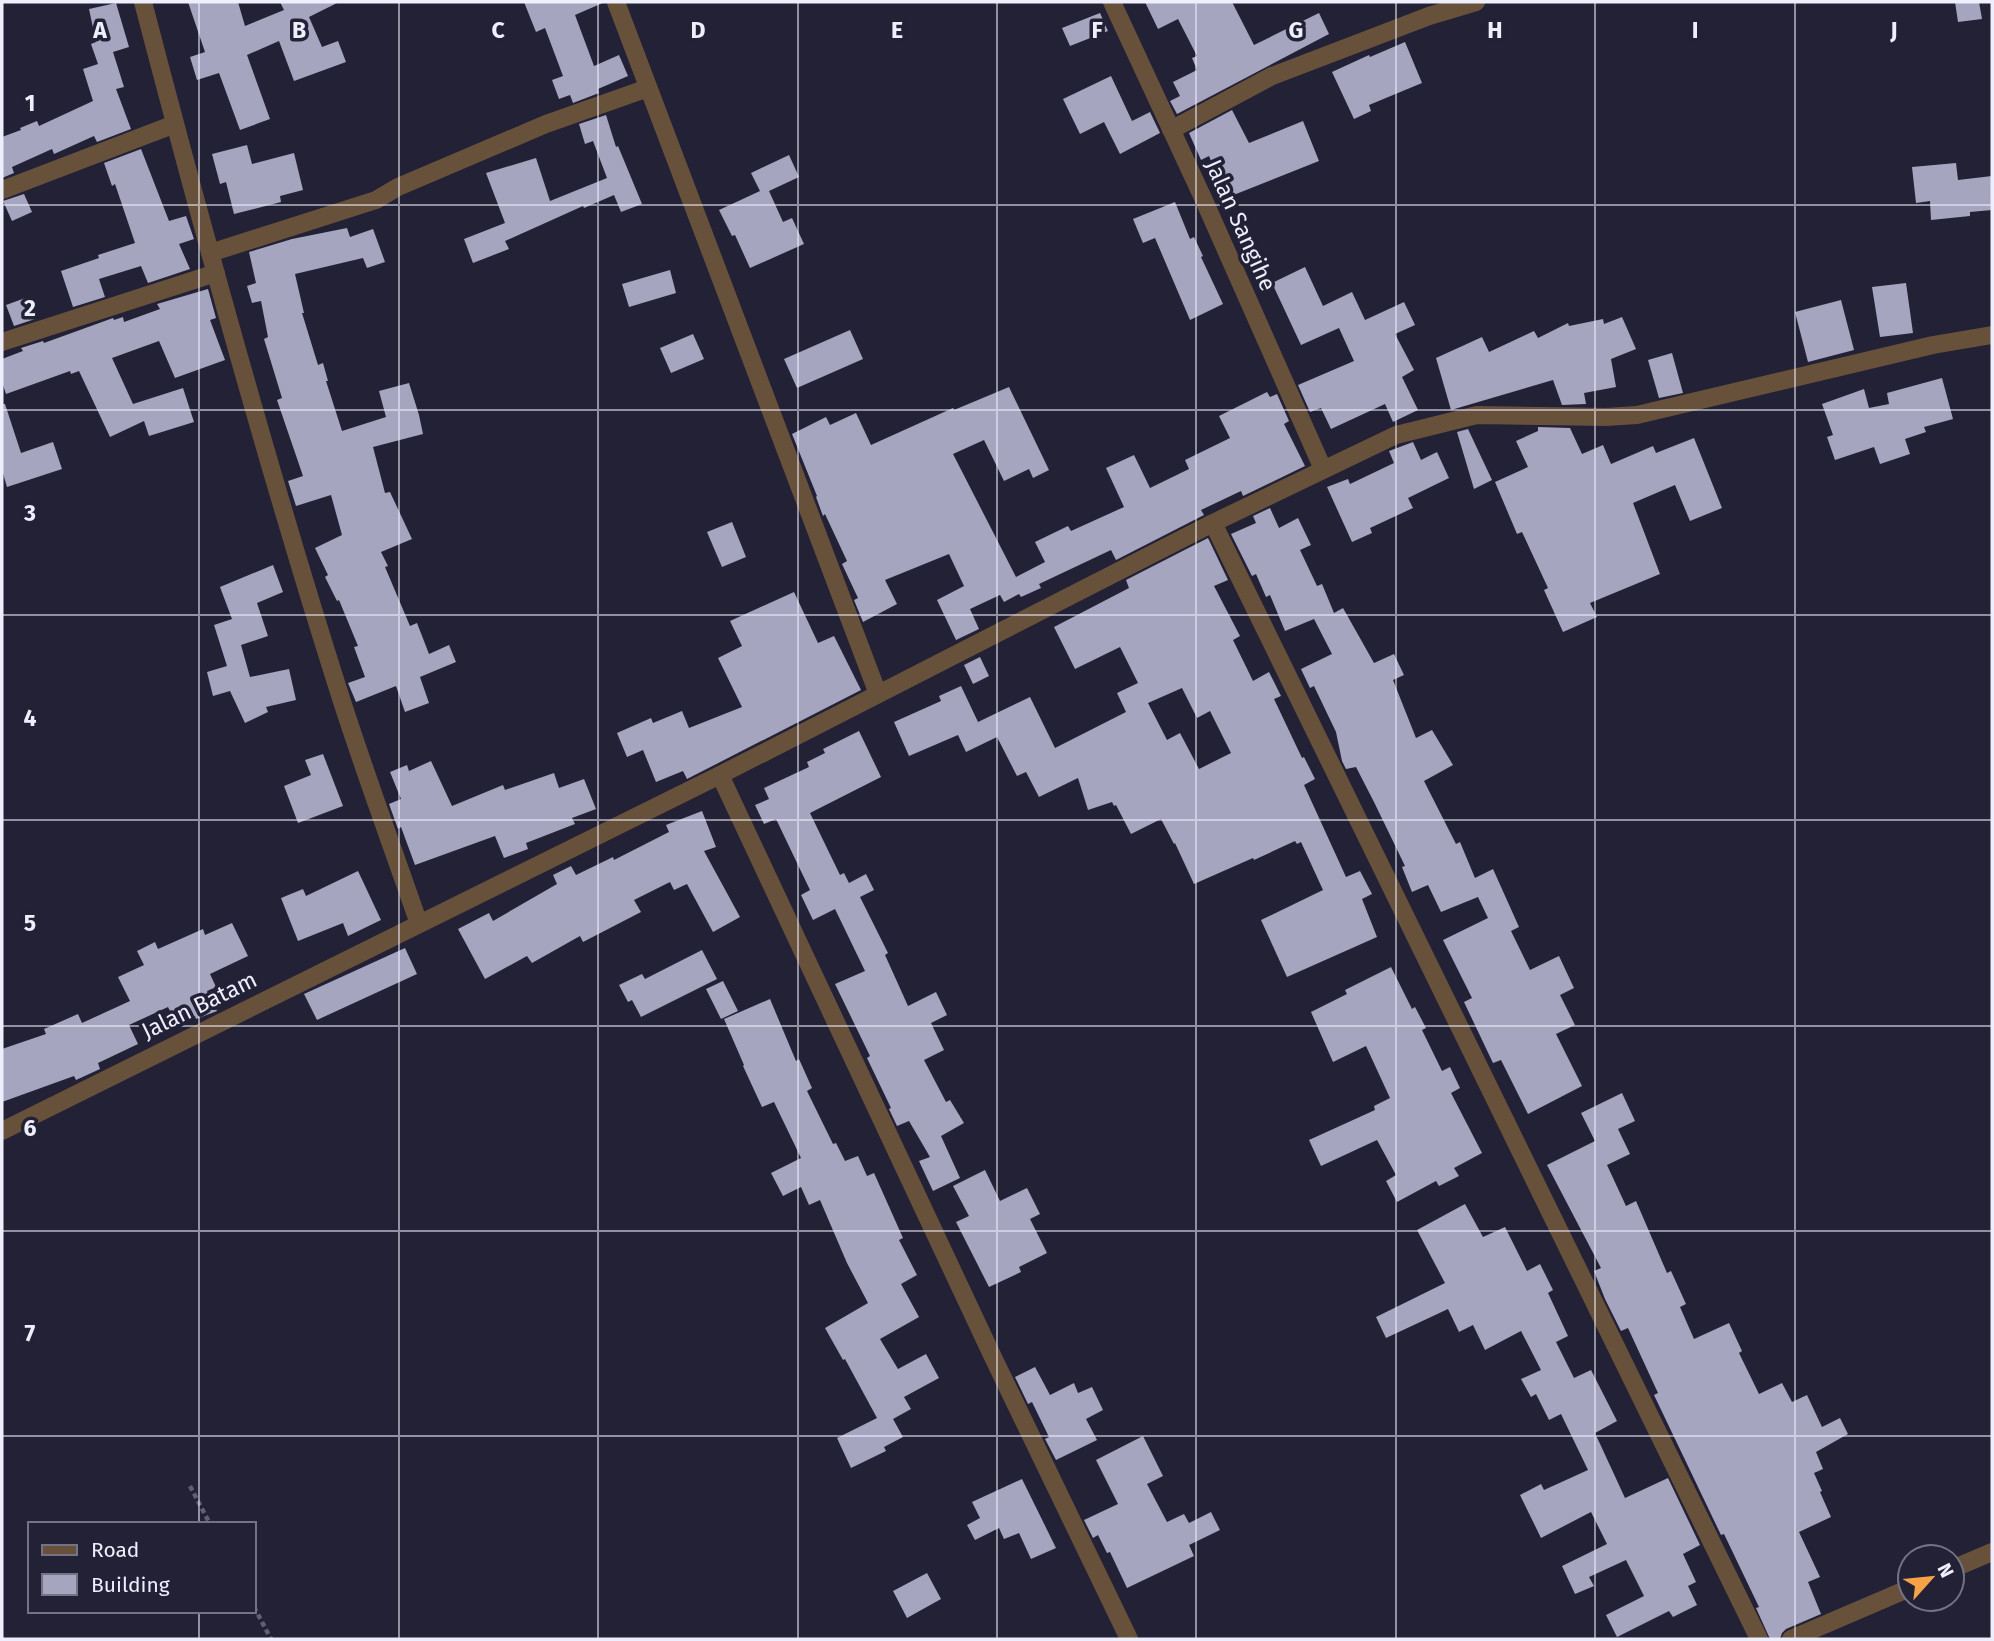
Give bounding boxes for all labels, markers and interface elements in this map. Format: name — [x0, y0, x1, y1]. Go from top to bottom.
text: A — [92, 16, 107, 44]
text: B — [292, 16, 306, 44]
text: C — [491, 16, 505, 44]
text: D — [691, 16, 706, 44]
text: E — [891, 16, 903, 44]
text: F — [1091, 16, 1103, 44]
text: G — [1289, 16, 1303, 44]
text: H — [1487, 16, 1503, 44]
text: I — [1692, 16, 1698, 44]
text: J — [1889, 16, 1898, 44]
text: 1 — [25, 89, 35, 117]
street label: Jalan Sangihe — [1200, 155, 1282, 295]
text: 2 — [24, 294, 36, 322]
text: 3 — [23, 499, 36, 527]
text: 4 — [24, 704, 37, 732]
text: 5 — [24, 909, 36, 937]
street label: Jalan Batam — [137, 965, 261, 1045]
text: 6 — [24, 1114, 37, 1142]
text: 7 — [25, 1319, 36, 1347]
legend — [28, 1522, 256, 1613]
text: Road — [91, 1537, 139, 1563]
north arrow — [1896, 1543, 1966, 1613]
text: N — [1933, 1560, 1959, 1581]
text: Building — [91, 1572, 170, 1598]

